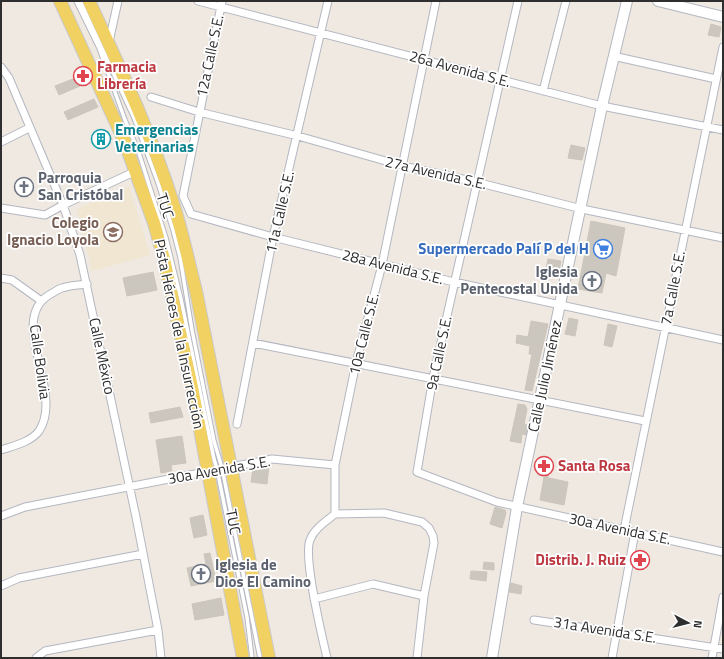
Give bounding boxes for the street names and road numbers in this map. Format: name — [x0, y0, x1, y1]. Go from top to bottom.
street label: 12a Calle S.E. — [190, 12, 229, 99]
street label: 26a Avenida S.E. — [407, 44, 513, 93]
street label: 27a Avenida S.E. — [383, 150, 489, 195]
street label: 11a Calle S.E. — [259, 168, 300, 255]
street label: TUC — [151, 190, 180, 222]
street label: Pista Héroes de la Insurrección — [148, 237, 211, 431]
street label: 28a Avenida S.E. — [340, 243, 446, 290]
street label: 7a Calle S.E. — [654, 249, 691, 327]
street label: 10a Calle S.E. — [342, 290, 385, 377]
street label: 9a Calle S.E. — [419, 314, 458, 392]
street label: Calle México — [83, 315, 122, 396]
street label: Calle Julio Jiménez — [521, 318, 568, 434]
street label: Calle Bolivia — [24, 323, 57, 401]
street label: 30a Avenida S.E. — [166, 449, 272, 490]
street label: 30a Avenida S.E. — [567, 506, 673, 551]
street label: TUC — [220, 507, 247, 537]
street label: 31a Avenida S.E. — [552, 610, 658, 649]

